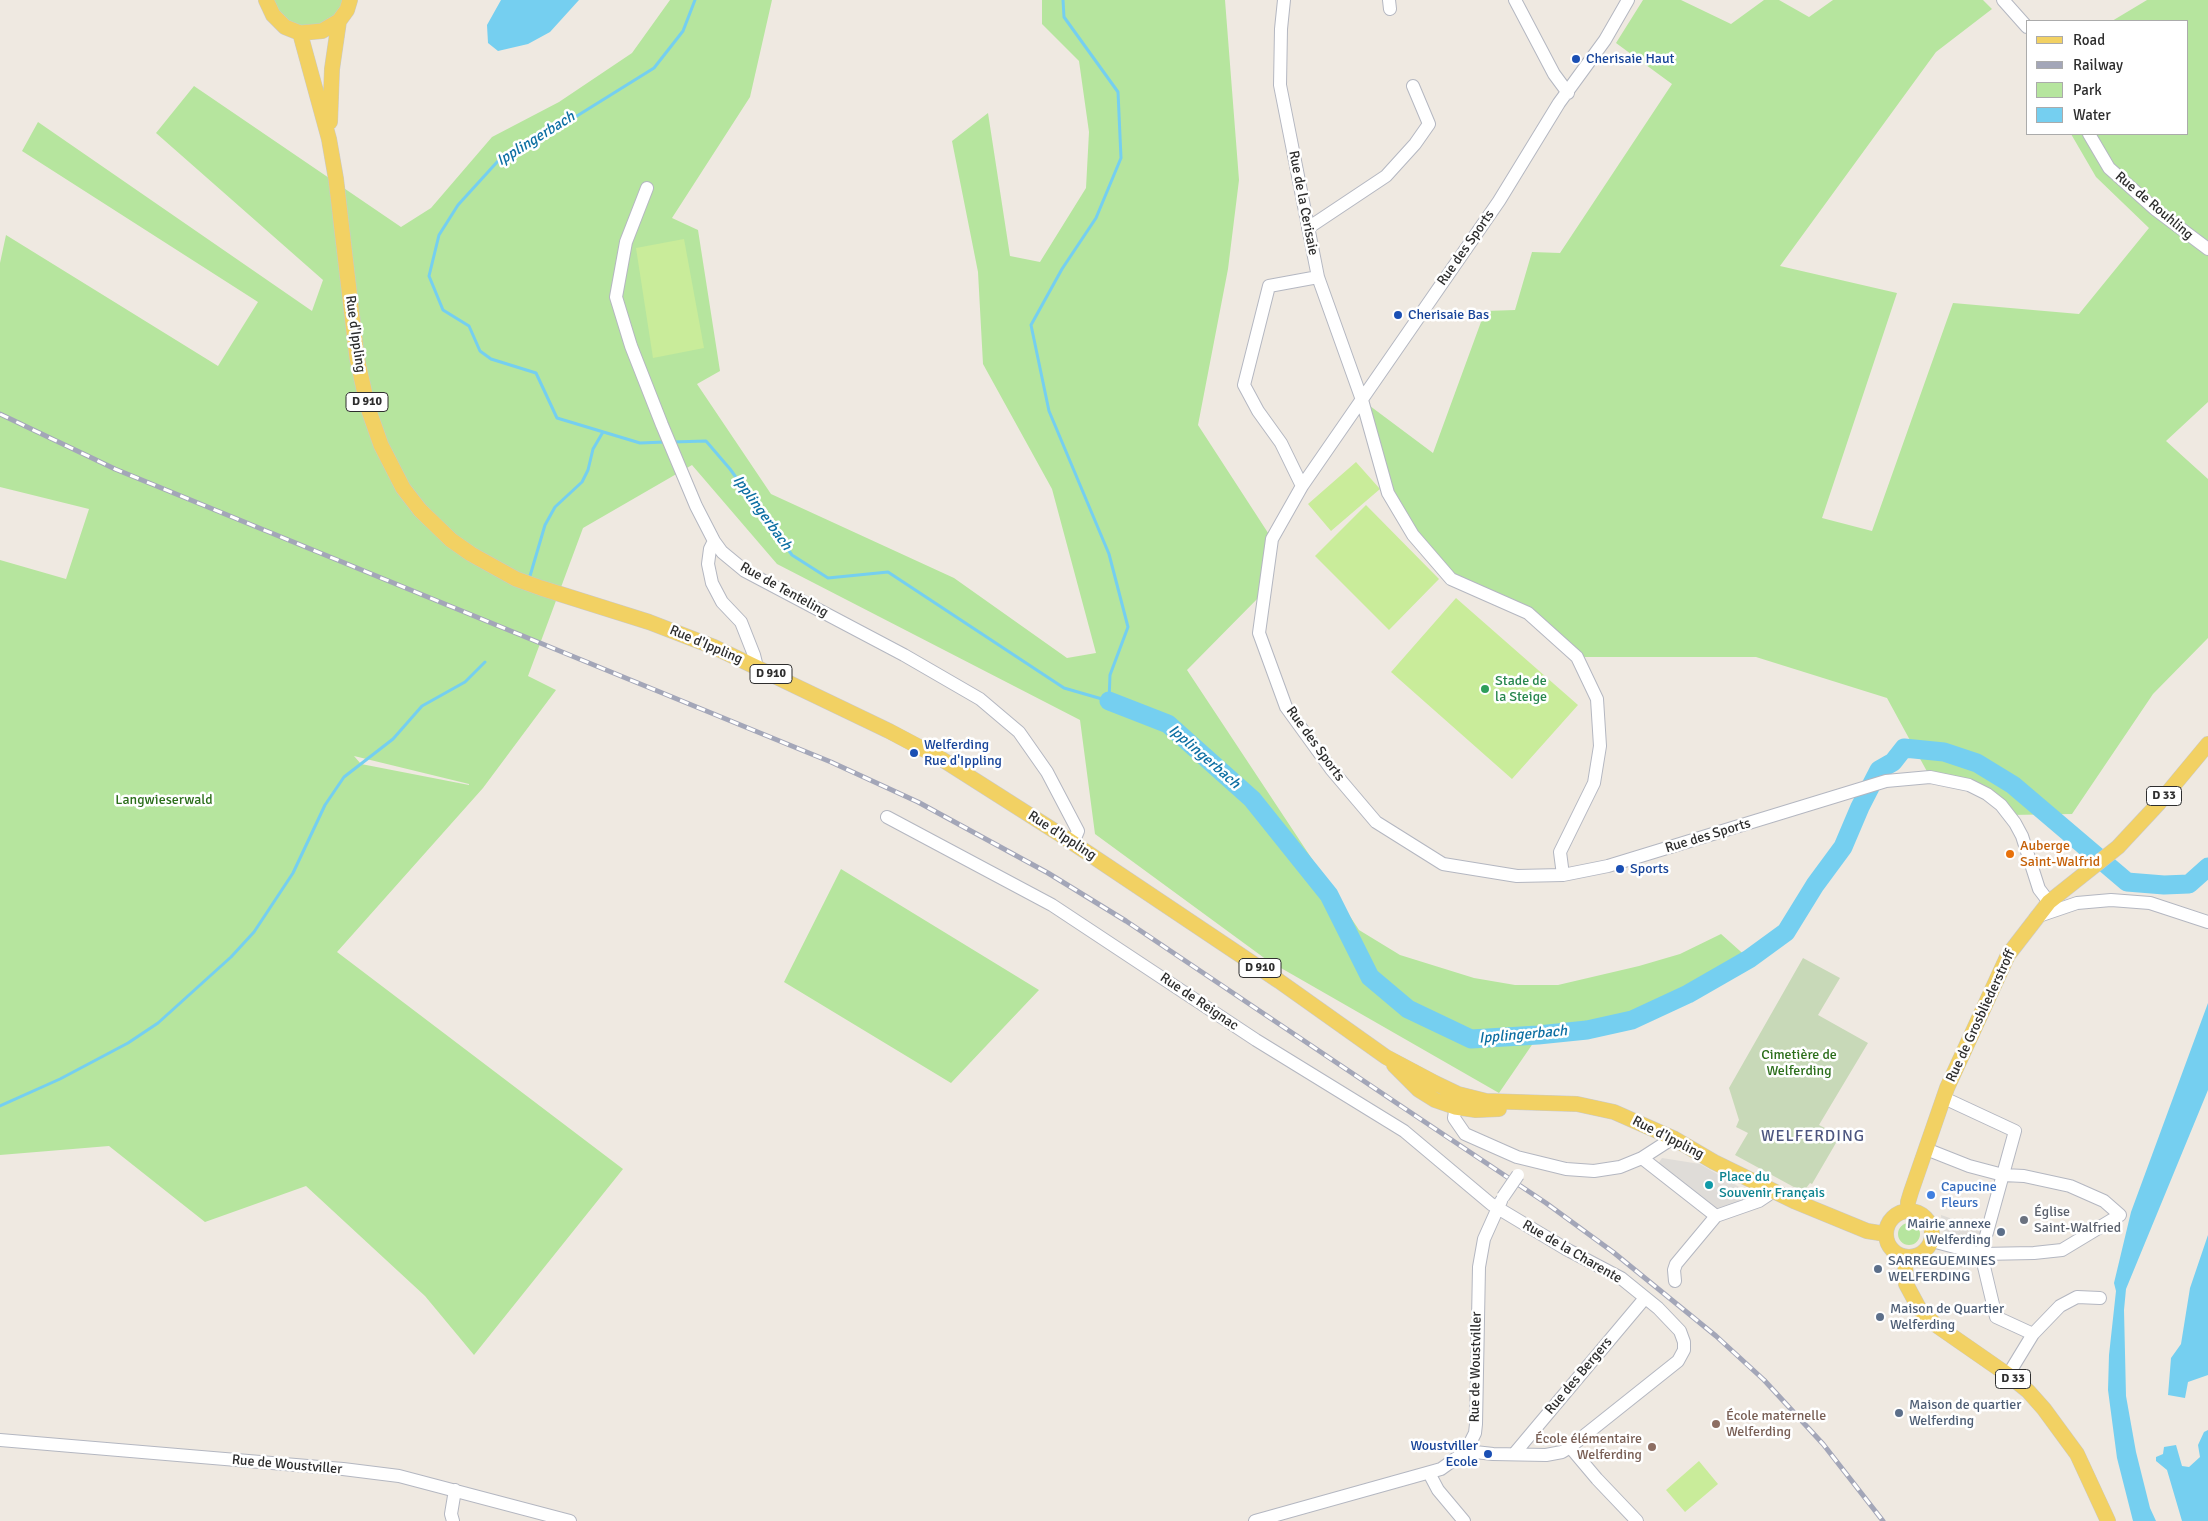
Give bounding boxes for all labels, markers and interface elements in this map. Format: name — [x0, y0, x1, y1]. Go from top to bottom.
legend — [2026, 20, 2188, 135]
text: Road — [2073, 31, 2105, 49]
place label: Cherisaie Haut — [1586, 51, 1674, 67]
marker: Cherisaie Haut — [1570, 53, 1582, 65]
text: Railway — [2073, 56, 2123, 74]
text: Park — [2073, 81, 2102, 99]
text: Water — [2073, 106, 2111, 124]
water label: Ipplingerbach — [494, 108, 578, 170]
street label: Rue de la Cerisaie — [1285, 149, 1321, 257]
street label: Rue de Rouhling — [2111, 168, 2197, 244]
street label: Rue des Sports — [1434, 207, 1498, 289]
street label: Rue d'Ippling — [341, 294, 369, 374]
place label: Cherisaie Bas — [1408, 307, 1489, 323]
marker: Cherisaie Bas — [1392, 309, 1404, 321]
road number: D 910 — [346, 392, 388, 412]
water label: Ipplingerbach — [729, 472, 795, 554]
street label: Rue de Tenteling — [737, 559, 831, 621]
street label: Rue d'Ippling — [667, 622, 745, 668]
road number: D 910 — [750, 664, 792, 684]
place label: Stade de la Steige — [1495, 673, 1547, 706]
marker: Stade de la Steige — [1479, 683, 1491, 695]
street label: Rue des Sports — [1282, 703, 1348, 785]
water label: Ipplingerbach — [1165, 721, 1243, 793]
place label: Welferding Rue d'Ippling — [924, 737, 1002, 770]
marker: Welferding Rue d'Ippling — [908, 747, 920, 759]
road number: D 33 — [2146, 786, 2182, 806]
park label: Langwieserwald — [115, 792, 213, 808]
street label: Rue d'Ippling — [1025, 808, 1099, 864]
street label: Rue des Sports — [1663, 815, 1753, 857]
place label: Auberge Saint-Walfrid — [2020, 838, 2100, 870]
marker: Auberge Saint-Walfrid — [2004, 848, 2016, 860]
place label: Sports — [1630, 861, 1669, 877]
marker: Sports — [1614, 863, 1626, 875]
street label: Rue de Grosbliederstroff — [1943, 947, 2019, 1085]
road number: D 910 — [1239, 958, 1281, 978]
street label: Rue de Reignac — [1157, 970, 1241, 1034]
water label: Ipplingerbach — [1478, 1022, 1568, 1048]
park label: Cimetière de Welferding — [1761, 1047, 1837, 1080]
street label: Rue d'Ippling — [1629, 1113, 1707, 1163]
district label: WELFERDING — [1760, 1127, 1866, 1147]
place label: Place du Souvenir Français — [1719, 1169, 1825, 1202]
marker: Place du Souvenir Français — [1703, 1179, 1715, 1191]
place label: Capucine Fleurs — [1941, 1179, 1997, 1212]
marker: Capucine Fleurs — [1925, 1189, 1937, 1201]
place label: Église Saint-Walfried — [2034, 1204, 2121, 1236]
marker: Église Saint-Walfried — [2018, 1214, 2030, 1226]
place label: Mairie annexe Welferding — [1907, 1216, 1991, 1248]
street label: Rue de la Charente — [1519, 1217, 1625, 1287]
marker: Mairie annexe Welferding — [1995, 1226, 2007, 1238]
place label: SARREGUEMINES WELFERDING — [1888, 1253, 1996, 1285]
marker: SARREGUEMINES WELFERDING — [1872, 1263, 1884, 1275]
place label: Maison de Quartier Welferding — [1890, 1301, 2004, 1334]
street label: Rue de Woustviller — [1467, 1311, 1485, 1423]
marker: Maison de Quartier Welferding — [1874, 1311, 1886, 1323]
street label: Rue des Bergers — [1542, 1334, 1616, 1418]
road number: D 33 — [1996, 1370, 2030, 1388]
place label: Maison de quartier Welferding — [1909, 1397, 2021, 1430]
marker: Maison de quartier Welferding — [1893, 1407, 1905, 1419]
place label: École maternelle Welferding — [1726, 1408, 1826, 1440]
marker: École maternelle Welferding — [1710, 1418, 1722, 1430]
place label: École élémentaire Welferding — [1535, 1431, 1642, 1464]
place label: Woustviller Ecole — [1410, 1438, 1478, 1470]
marker: École élémentaire Welferding — [1646, 1441, 1658, 1453]
marker: Woustviller Ecole — [1482, 1448, 1494, 1460]
street label: Rue de Woustviller — [231, 1452, 343, 1478]

